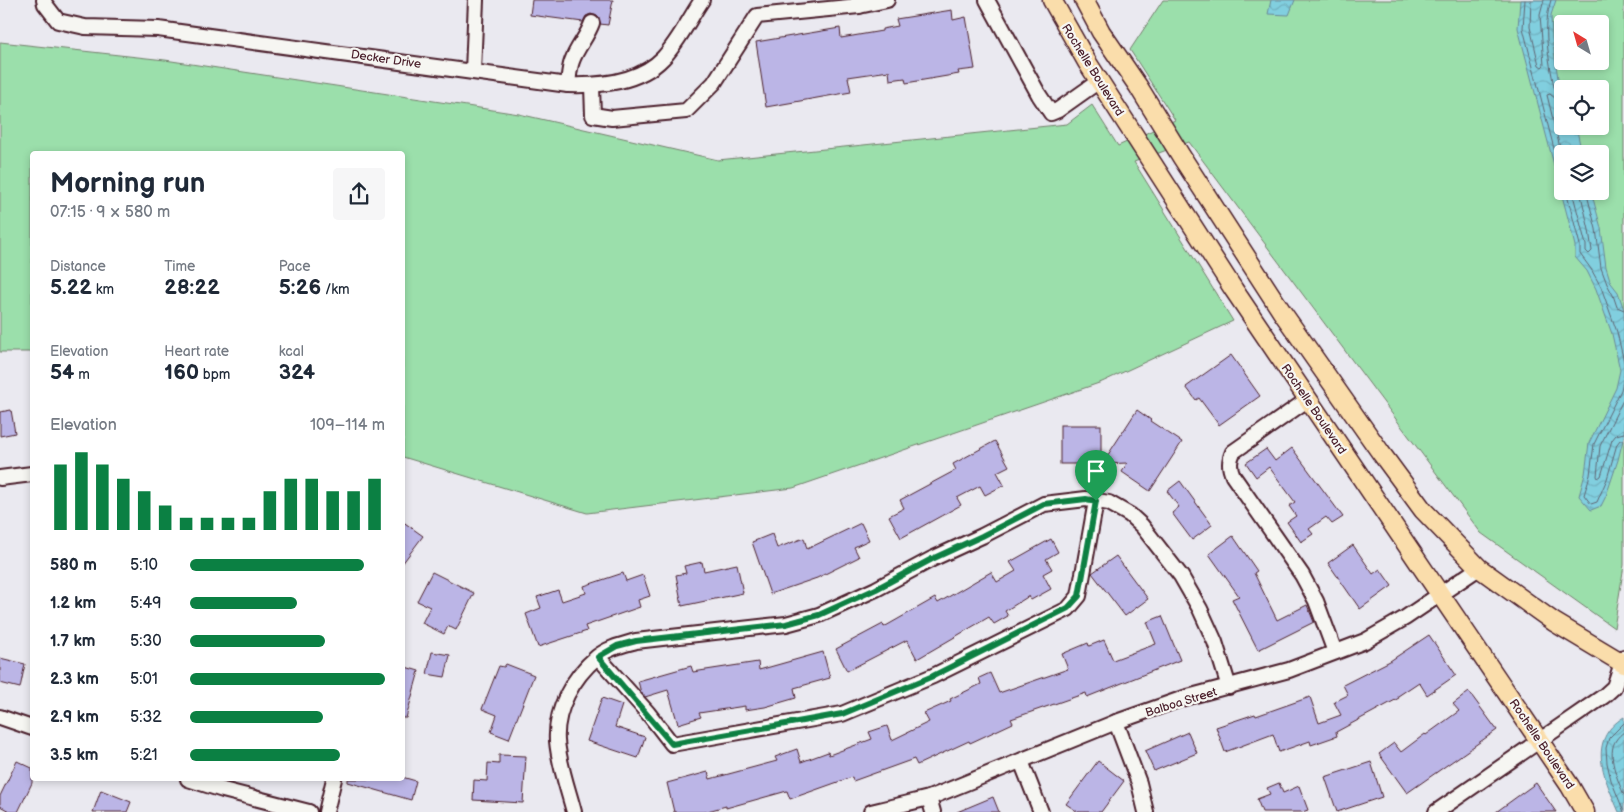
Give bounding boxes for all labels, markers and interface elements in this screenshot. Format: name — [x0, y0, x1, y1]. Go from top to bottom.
north arrow — [1554, 15, 1609, 70]
map controls — [1554, 15, 1609, 200]
street label: Rochelle Boulevard — [1058, 21, 1127, 119]
street label: Decker Drive — [350, 47, 422, 72]
button: locate — [1554, 80, 1609, 135]
button: layers — [1554, 145, 1609, 200]
text: Morning run — [50, 167, 205, 200]
button: share — [333, 168, 385, 220]
text: 07:15 · 9 × 580 m — [50, 203, 170, 222]
text: Distance — [50, 258, 106, 275]
text: Time — [164, 258, 195, 275]
text: Pace — [279, 258, 311, 275]
text: 5.22 — [50, 275, 92, 300]
text: 28:22 — [164, 275, 220, 300]
text: 5:26 — [279, 275, 321, 300]
text: km — [92, 281, 114, 298]
text: /km — [321, 281, 350, 298]
text: Elevation — [50, 343, 108, 360]
text: Heart rate — [164, 343, 229, 360]
text: kcal — [279, 343, 304, 360]
text: 54 — [50, 360, 75, 385]
text: 160 — [164, 360, 199, 385]
text: 324 — [279, 360, 315, 385]
street label: Rochelle Boulevard — [1278, 361, 1349, 457]
text: m — [75, 366, 90, 383]
text: bpm — [199, 366, 230, 383]
text: Elevation — [50, 416, 117, 435]
text: 109–114 m — [310, 416, 385, 435]
pin — [1075, 450, 1117, 501]
icon: arrive — [1082, 457, 1110, 485]
text: 580 m — [50, 556, 97, 575]
text: 5:10 — [130, 556, 158, 575]
text: 1.2 km — [50, 594, 96, 613]
text: 5:49 — [130, 594, 161, 613]
text: 1.7 km — [50, 632, 95, 651]
text: 5:30 — [130, 632, 162, 651]
text: 2.3 km — [50, 670, 99, 689]
text: 5:01 — [130, 670, 158, 689]
street label: Balboa Street — [1144, 684, 1219, 720]
street label: Rochelle Boulevard — [1506, 696, 1577, 792]
text: 2.9 km — [50, 708, 99, 727]
text: 5:32 — [130, 708, 162, 727]
text: 3.5 km — [50, 746, 98, 765]
text: 5:21 — [130, 746, 158, 765]

